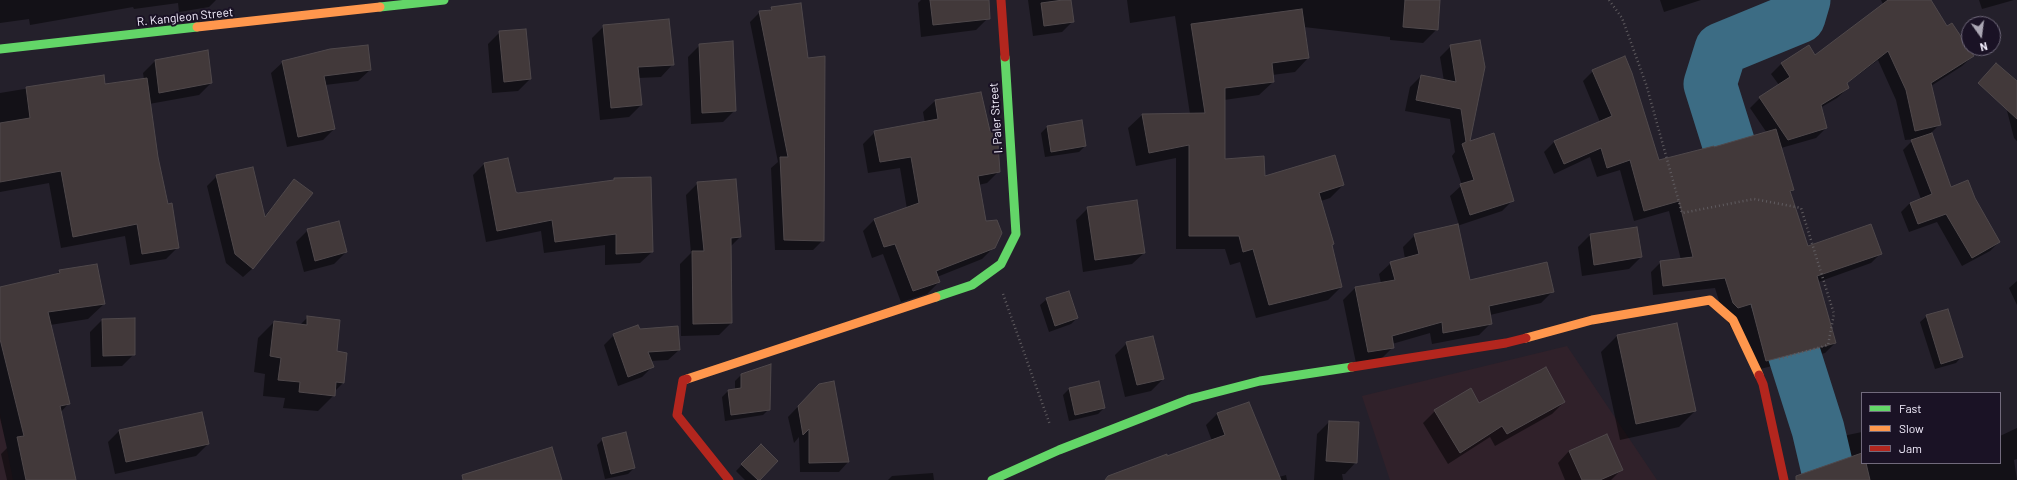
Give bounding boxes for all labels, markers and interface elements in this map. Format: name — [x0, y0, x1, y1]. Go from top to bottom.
street label: R. Kangleon Street — [136, 5, 234, 29]
north arrow — [1961, 16, 2001, 56]
text: N — [1979, 40, 1989, 54]
street label: I. Paler Street — [986, 82, 1006, 154]
legend — [1861, 392, 2001, 464]
text: Fast — [1899, 401, 1922, 415]
text: Slow — [1899, 421, 1924, 435]
text: Jam — [1899, 441, 1922, 455]

